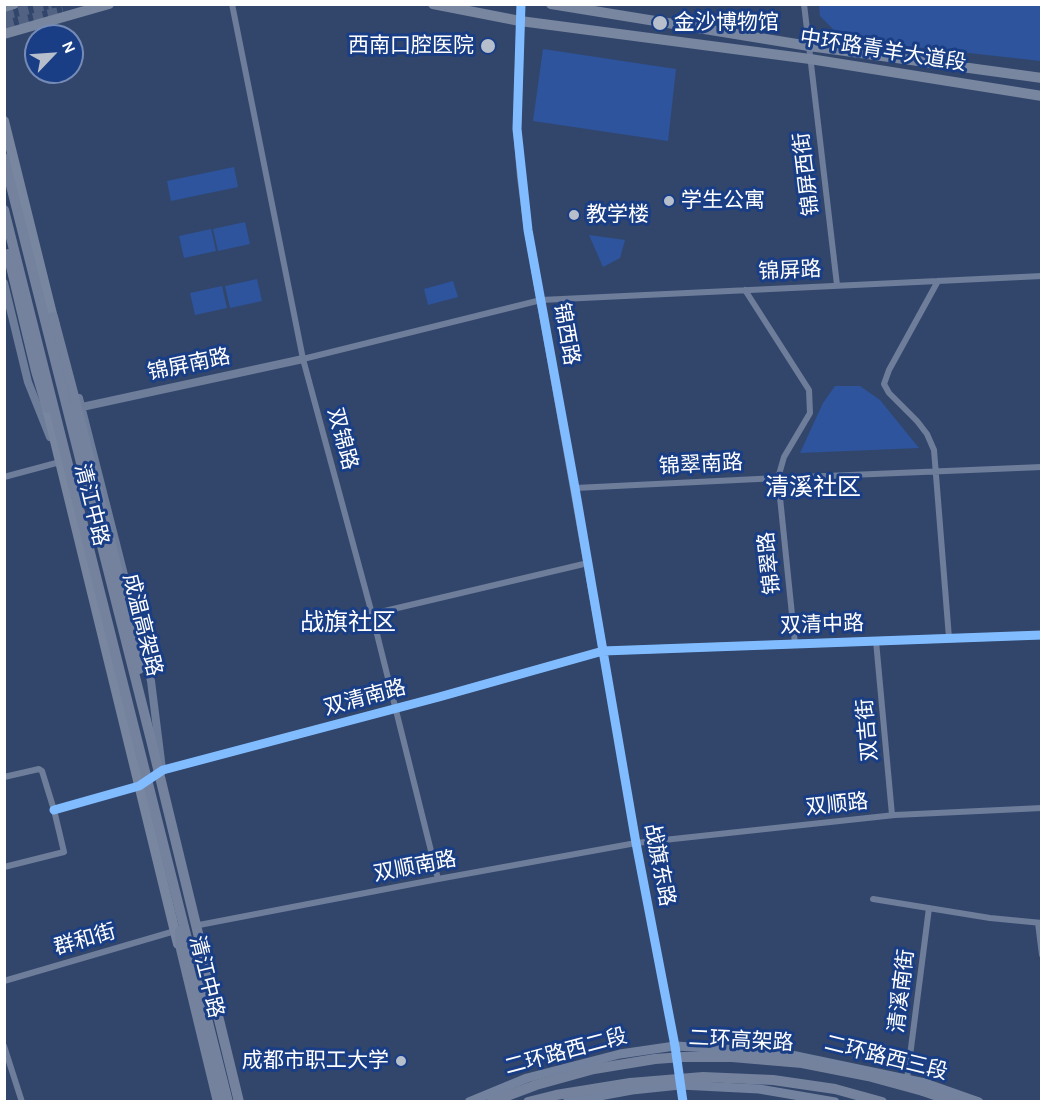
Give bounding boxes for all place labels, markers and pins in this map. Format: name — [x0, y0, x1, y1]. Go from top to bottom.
place label: 金沙博物馆 — [674, 10, 779, 36]
marker: 金沙博物馆 — [651, 14, 669, 32]
place label: 西南口腔医院 — [348, 33, 474, 59]
marker: 西南口腔医院 — [479, 37, 497, 55]
place label: 学生公寓 — [681, 188, 765, 214]
marker: 学生公寓 — [662, 194, 676, 208]
place label: 教学楼 — [586, 202, 649, 228]
marker: 教学楼 — [567, 208, 581, 222]
place label: 成都市职工大学 — [242, 1048, 389, 1074]
marker: 成都市职工大学 — [394, 1054, 408, 1068]

